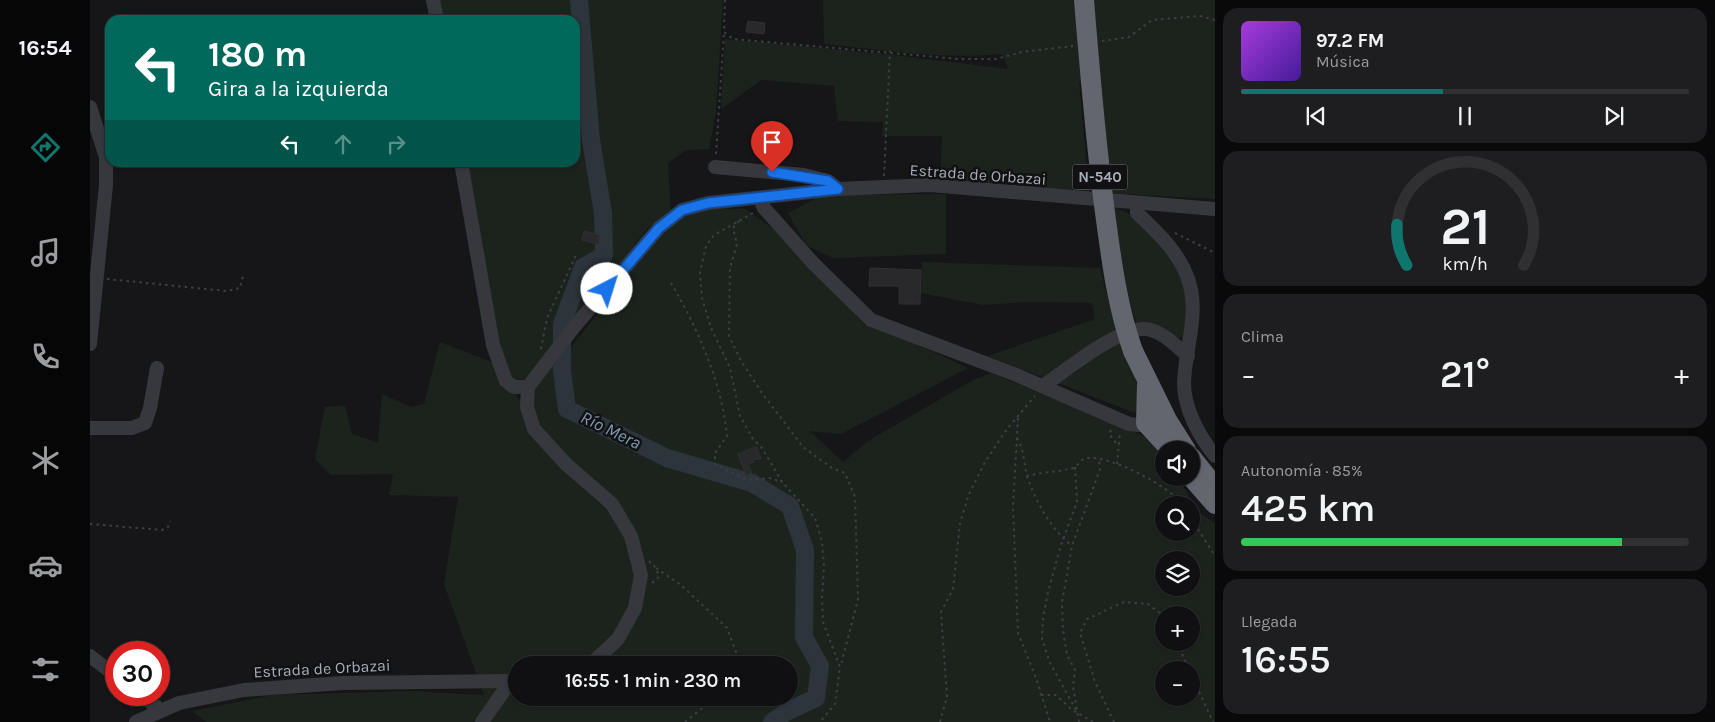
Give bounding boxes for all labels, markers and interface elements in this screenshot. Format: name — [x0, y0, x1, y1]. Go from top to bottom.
text: 97.2 FM — [1316, 30, 1384, 52]
text: 180 m — [208, 34, 307, 75]
text: 16:54 — [18, 35, 72, 61]
icon: left — [125, 35, 190, 100]
text: Música — [1316, 52, 1369, 71]
text: Gira a la izquierda — [208, 76, 389, 102]
icon: previous — [1302, 102, 1330, 130]
icon: pause — [1451, 102, 1479, 130]
icon: next — [1600, 102, 1628, 130]
pin — [751, 121, 793, 172]
icon: arrive — [758, 128, 786, 156]
icon: directions — [28, 130, 63, 165]
icon: left — [276, 130, 304, 158]
icon: ahead — [329, 130, 357, 158]
icon: right — [382, 130, 410, 158]
street label: Estrada de Orbazai — [909, 160, 1047, 189]
road number: N-540 — [1072, 164, 1128, 190]
text: 21 — [1440, 196, 1490, 257]
icon: music — [28, 235, 63, 270]
text: km/h — [1442, 254, 1488, 275]
position arrow — [580, 262, 632, 314]
text: Clima — [1241, 327, 1284, 346]
icon: phone — [28, 339, 63, 374]
text: 21° — [1440, 352, 1490, 397]
text: − — [1241, 358, 1256, 391]
text: + — [1674, 358, 1689, 391]
water label: Río Mera — [577, 406, 645, 454]
map controls — [1155, 441, 1200, 706]
button: sound — [1155, 441, 1200, 486]
icon: climate — [28, 443, 63, 478]
text: Autonomía · 85% — [1241, 461, 1363, 480]
text: 425 km — [1241, 486, 1375, 531]
button: search — [1155, 496, 1200, 541]
icon: car — [28, 548, 63, 583]
button: layers — [1155, 551, 1200, 596]
button: + — [1155, 606, 1200, 651]
text: Llegada — [1241, 612, 1297, 631]
text: 16:55 — [1241, 637, 1331, 682]
speed limit sign: 30 — [105, 641, 170, 706]
icon: filters — [28, 652, 63, 687]
street label: Estrada de Orbazai — [253, 655, 391, 682]
button: − — [1155, 661, 1200, 706]
text: 16:55 · 1 min · 230 m — [565, 670, 741, 692]

